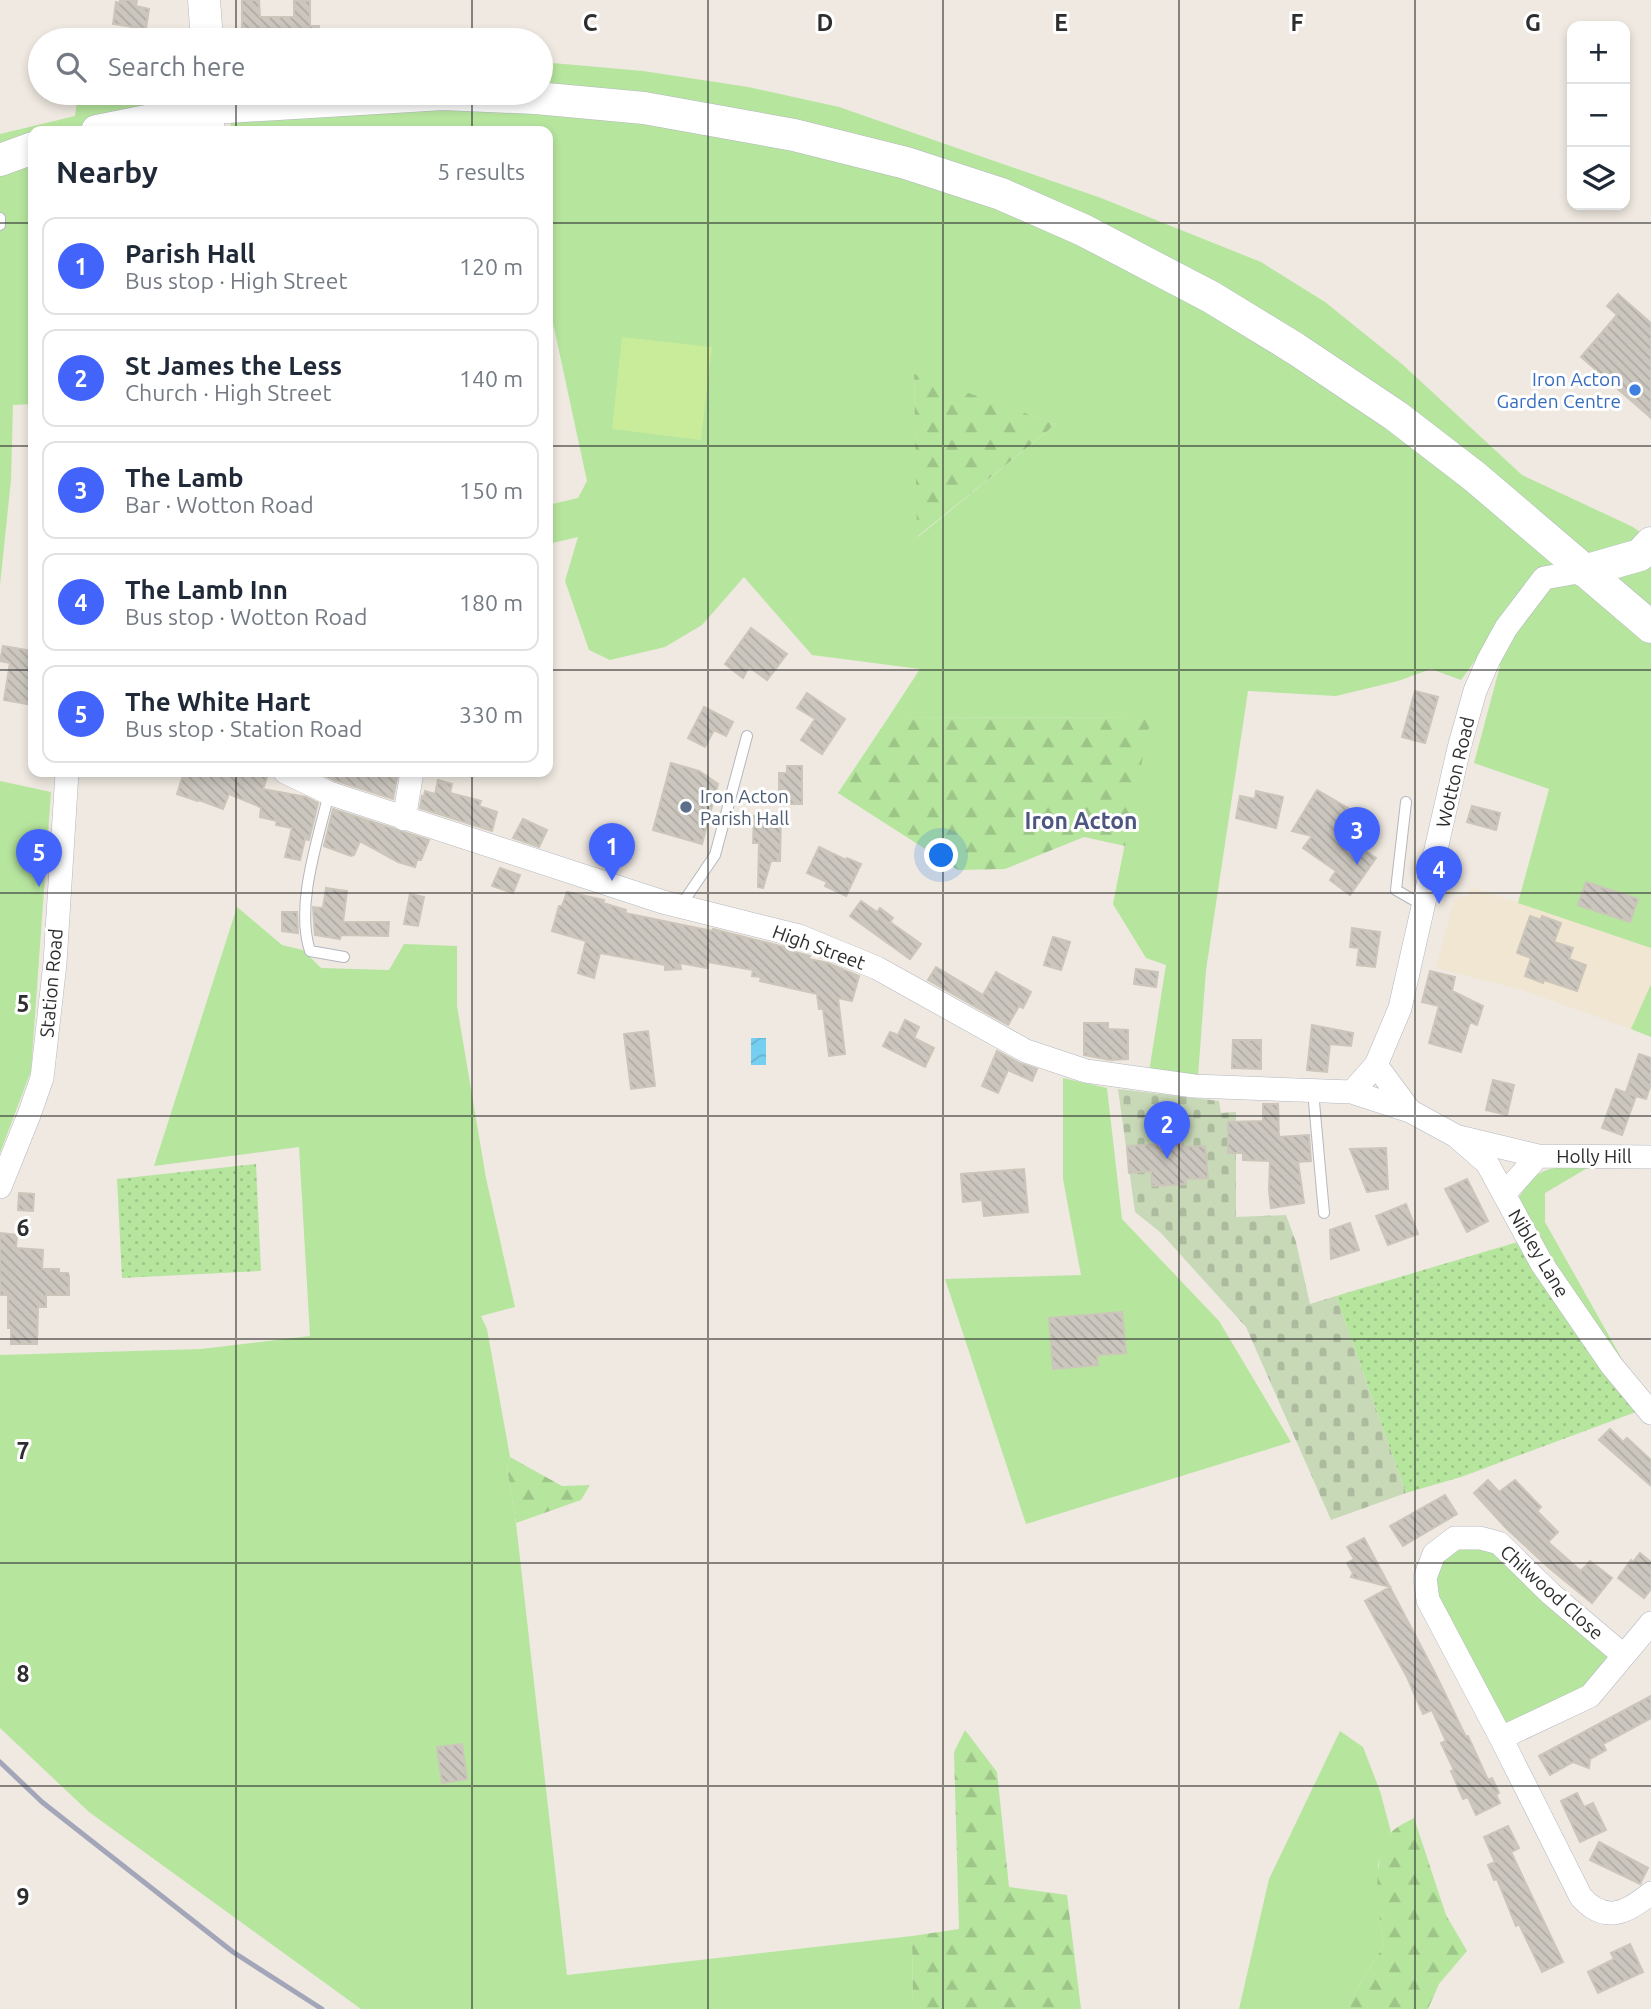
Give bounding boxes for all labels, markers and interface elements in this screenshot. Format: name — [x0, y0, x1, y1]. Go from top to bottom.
text: C — [583, 10, 598, 35]
text: D — [817, 10, 833, 35]
text: E — [1054, 10, 1068, 35]
text: F — [1291, 10, 1304, 35]
text: G — [1525, 10, 1541, 35]
map controls — [1567, 21, 1630, 210]
button: + — [1567, 21, 1630, 84]
search box — [28, 28, 553, 105]
icon: search — [52, 48, 90, 86]
text: Search here — [108, 52, 245, 81]
button: − — [1567, 84, 1630, 147]
button: layers — [1567, 147, 1630, 210]
text: Nearby — [56, 155, 158, 189]
text: 5 results — [437, 159, 525, 184]
text: Parish Hall — [125, 239, 255, 268]
text: 1 — [75, 254, 87, 279]
text: 120 m — [459, 254, 523, 279]
text: Bus stop · High Street — [125, 268, 348, 293]
text: St James the Less — [125, 351, 342, 380]
text: 2 — [75, 366, 87, 391]
text: 140 m — [459, 366, 523, 391]
place label: Iron Acton Garden Centre — [1497, 368, 1621, 412]
text: Church · High Street — [125, 380, 332, 405]
marker: Iron Acton Garden Centre — [1627, 382, 1643, 398]
text: The Lamb — [125, 463, 244, 492]
text: 3 — [75, 478, 87, 503]
text: 150 m — [459, 478, 523, 503]
text: Bar · Wotton Road — [125, 492, 314, 517]
text: The Lamb Inn — [125, 575, 288, 604]
text: 4 — [75, 590, 87, 615]
text: 180 m — [459, 590, 523, 615]
text: Bus stop · Wotton Road — [125, 604, 367, 629]
text: The White Hart — [125, 687, 311, 716]
text: 5 — [75, 702, 87, 727]
text: 330 m — [459, 702, 523, 727]
street label: Wotton Road — [1432, 714, 1478, 830]
text: Bus stop · Station Road — [125, 716, 362, 741]
place label: Iron Acton Parish Hall — [700, 785, 789, 829]
marker: Iron Acton Parish Hall — [678, 799, 694, 815]
pin: 3 — [1334, 807, 1380, 865]
district label: Iron Acton — [1024, 808, 1138, 833]
pin: 1 — [589, 823, 635, 881]
pin: 5 — [16, 829, 62, 887]
your location — [924, 838, 958, 872]
pin: 4 — [1416, 846, 1462, 904]
street label: High Street — [770, 920, 869, 974]
street label: Station Road — [35, 928, 67, 1038]
text: 5 — [17, 991, 29, 1016]
pin: 2 — [1144, 1101, 1190, 1159]
street label: Holly Hill — [1556, 1145, 1632, 1167]
street label: Nibley Lane — [1504, 1205, 1574, 1301]
text: 6 — [17, 1215, 30, 1240]
text: 7 — [17, 1438, 29, 1463]
street label: Chilwood Close — [1496, 1540, 1608, 1644]
text: 8 — [17, 1661, 29, 1686]
text: 9 — [17, 1884, 29, 1909]

